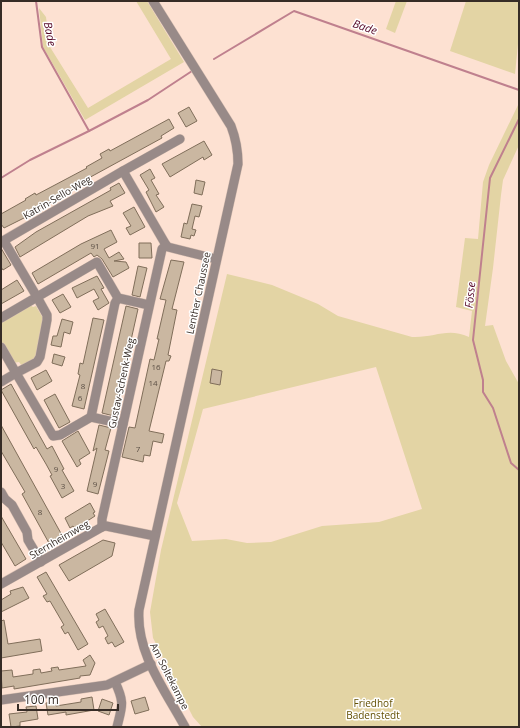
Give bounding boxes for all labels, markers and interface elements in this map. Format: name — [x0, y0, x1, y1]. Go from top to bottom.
water label: Bade — [351, 15, 380, 38]
water label: Bade — [41, 20, 60, 48]
street label: Katrin-Sello-Weg — [20, 171, 94, 222]
house number: 91 — [90, 240, 100, 251]
street label: Lenther Chaussee — [182, 250, 214, 335]
water label: Fösse — [461, 281, 478, 309]
street label: Gustav-Schenk-Weg — [105, 336, 138, 430]
house number: 16 — [151, 361, 161, 372]
house number: 14 — [148, 377, 158, 388]
house number: 8 — [81, 380, 86, 391]
house number: 6 — [78, 392, 83, 403]
house number: 7 — [136, 443, 141, 454]
house number: 9 — [54, 463, 59, 474]
house number: 9 — [93, 478, 98, 489]
house number: 3 — [61, 480, 66, 491]
house number: 8 — [38, 506, 43, 517]
street label: Sternheimweg — [26, 516, 92, 562]
street label: Am Soltekampe — [147, 640, 193, 712]
scale bar — [18, 686, 118, 712]
text: 100 m — [24, 691, 59, 708]
park label: Friedhof Badenstedt — [346, 696, 400, 722]

